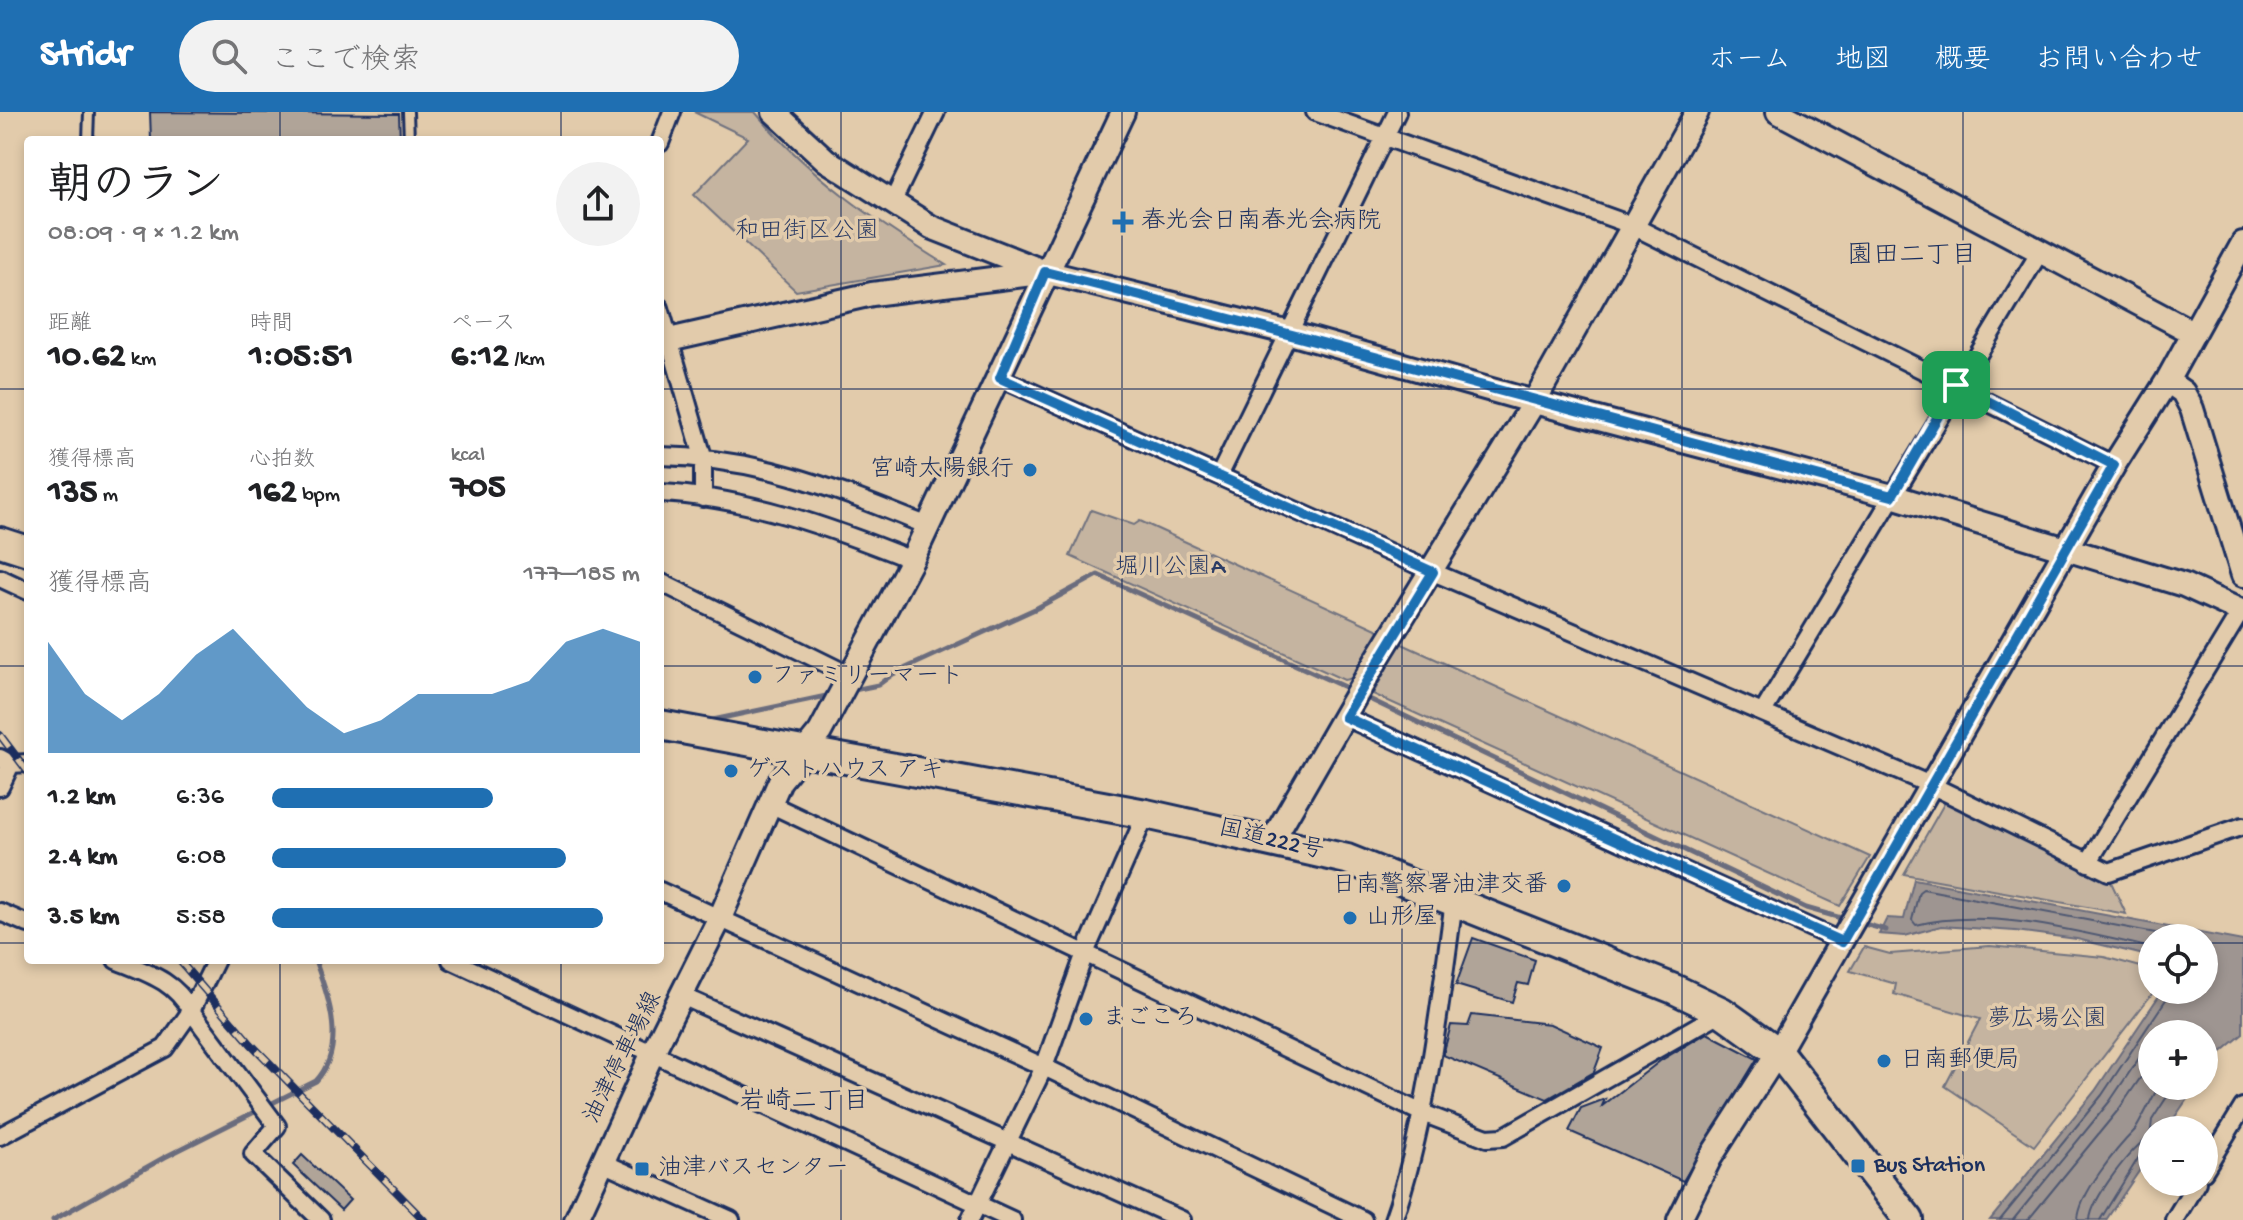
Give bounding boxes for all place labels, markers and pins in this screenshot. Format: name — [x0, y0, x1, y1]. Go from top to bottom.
place label: 春光会日南春光会病院 — [1141, 207, 1381, 237]
marker: 春光会日南春光会病院 — [1112, 211, 1134, 233]
pin — [1922, 351, 1990, 419]
place label: 宮崎太陽銀行 — [870, 455, 1014, 485]
marker: 宮崎太陽銀行 — [1021, 461, 1039, 479]
place label: ファミリーマート — [771, 663, 963, 692]
marker: ファミリーマート — [746, 668, 764, 686]
place label: ゲストハウス アキ — [747, 757, 944, 786]
marker: ゲストハウス アキ — [722, 762, 740, 780]
place label: 日南警察署油津交番 — [1332, 871, 1548, 901]
marker: 日南警察署油津交番 — [1555, 877, 1573, 895]
place label: 山形屋 — [1366, 904, 1438, 933]
marker: 山形屋 — [1341, 909, 1359, 927]
place label: まごころ — [1102, 1005, 1198, 1034]
marker: まごころ — [1077, 1010, 1095, 1028]
place label: 日南郵便局 — [1900, 1046, 2020, 1076]
marker: 日南郵便局 — [1875, 1052, 1893, 1070]
place label: Bus Station — [1873, 1152, 1986, 1181]
place label: 油津バスセンター — [658, 1154, 849, 1184]
marker: Bus Station — [1849, 1157, 1867, 1175]
marker: 油津バスセンター — [633, 1160, 651, 1178]

